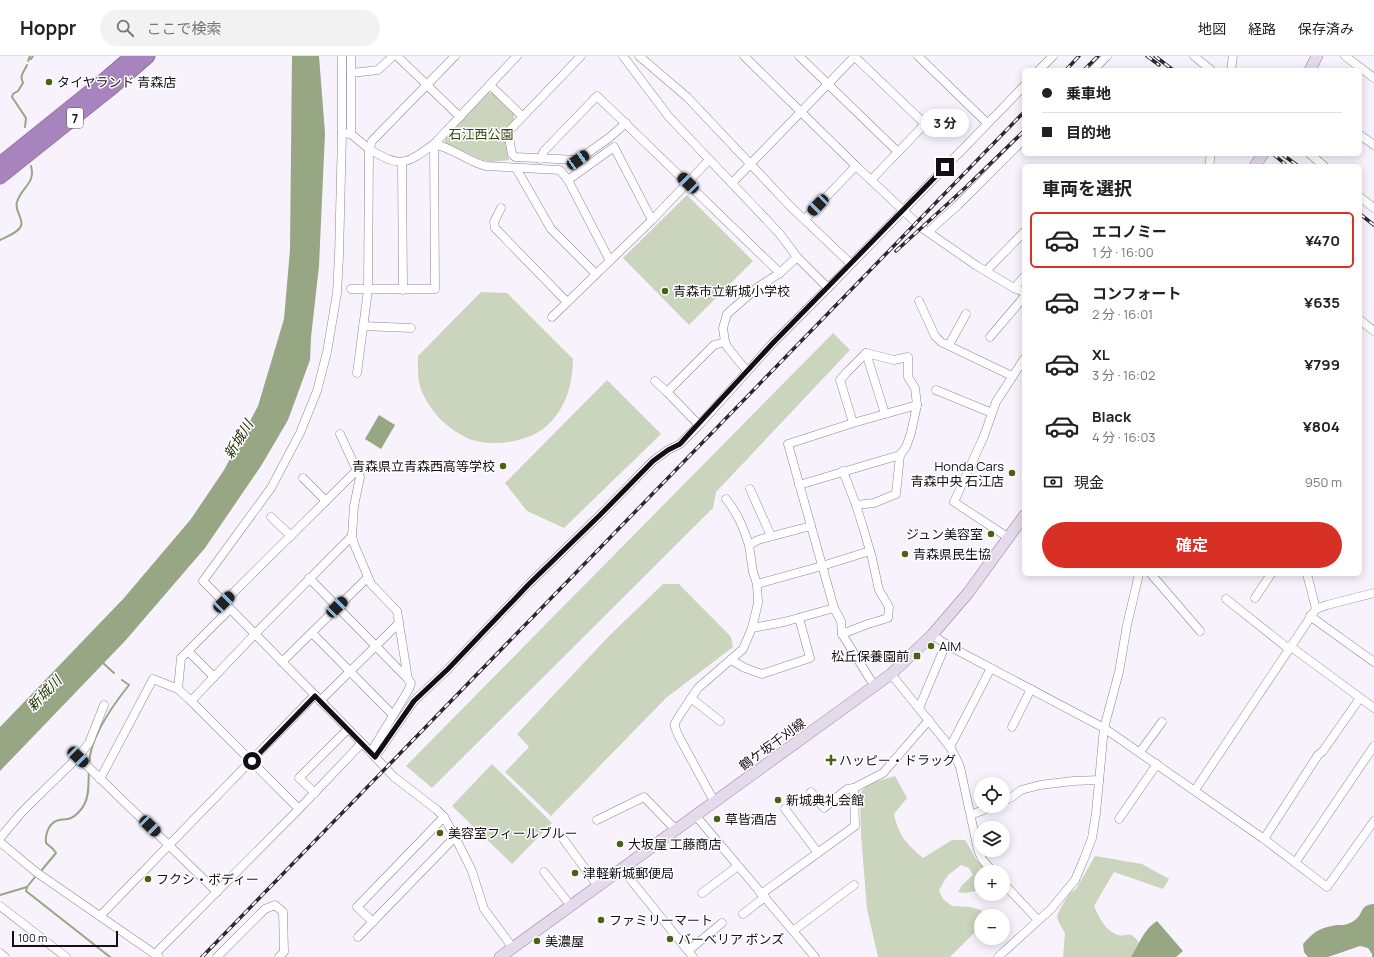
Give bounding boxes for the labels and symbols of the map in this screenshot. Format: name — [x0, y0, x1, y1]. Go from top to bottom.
place label: タイヤランド 青森店 — [57, 73, 176, 91]
marker: タイヤランド 青森店 — [44, 77, 54, 87]
road number: 7 — [67, 108, 83, 128]
callout: 3 分 — [921, 109, 969, 137]
park label: 石江西公園 — [448, 125, 514, 143]
car — [565, 148, 591, 172]
route end — [936, 158, 954, 176]
car — [675, 170, 701, 196]
car — [805, 192, 831, 218]
place label: 青森市立新城小学校 — [673, 282, 790, 300]
marker: 青森市立新城小学校 — [660, 286, 670, 296]
water label: 新城川 — [219, 414, 258, 462]
place label: 青森県立青森西高等学校 — [352, 457, 495, 475]
place label: Honda Cars 青森中央 石江店 — [910, 457, 1004, 490]
marker: 青森県立青森西高等学校 — [498, 461, 508, 471]
marker: Honda Cars 青森中央 石江店 — [1007, 468, 1017, 478]
place label: ジュン美容室 — [906, 525, 983, 543]
marker: ジュン美容室 — [986, 529, 996, 539]
place label: 青森県民生協 — [913, 545, 991, 563]
marker: 青森県民生協 — [900, 549, 910, 559]
car — [211, 589, 237, 615]
car — [324, 594, 350, 620]
place label: AIM — [939, 637, 961, 655]
marker: AIM — [926, 641, 936, 651]
place label: 松丘保養園前 — [831, 647, 909, 665]
marker: 松丘保養園前 — [912, 651, 922, 661]
water label: 新城川 — [23, 670, 67, 715]
street label: 鶴ケ坂千刈線 — [735, 714, 809, 774]
car — [65, 744, 91, 770]
place label: ハッピー・ドラッグ — [839, 751, 956, 769]
route start — [243, 752, 261, 770]
marker: ハッピー・ドラッグ — [826, 755, 836, 765]
place label: 新城典礼会館 — [786, 791, 864, 809]
marker: 新城典礼会館 — [773, 795, 783, 805]
place label: 草皆酒店 — [725, 810, 777, 828]
car — [137, 813, 163, 839]
marker: 草皆酒店 — [712, 814, 722, 824]
place label: 美容室フィールブルー — [448, 824, 578, 842]
marker: 美容室フィールブルー — [435, 828, 445, 838]
place label: 大坂屋 工藤商店 — [628, 835, 722, 853]
marker: 大坂屋 工藤商店 — [615, 839, 625, 849]
place label: 津軽新城郵便局 — [583, 864, 674, 882]
marker: 津軽新城郵便局 — [570, 868, 580, 878]
place label: フクシ・ボディー — [156, 870, 259, 888]
marker: フクシ・ボディー — [143, 874, 153, 884]
place label: ファミリーマート — [609, 911, 713, 929]
marker: ファミリーマート — [596, 915, 606, 925]
scale bar — [12, 929, 118, 948]
place label: バーべリア ボンズ — [678, 930, 784, 948]
place label: 美濃屋 — [545, 932, 584, 950]
marker: バーべリア ボンズ — [665, 934, 675, 944]
marker: 美濃屋 — [532, 936, 542, 946]

